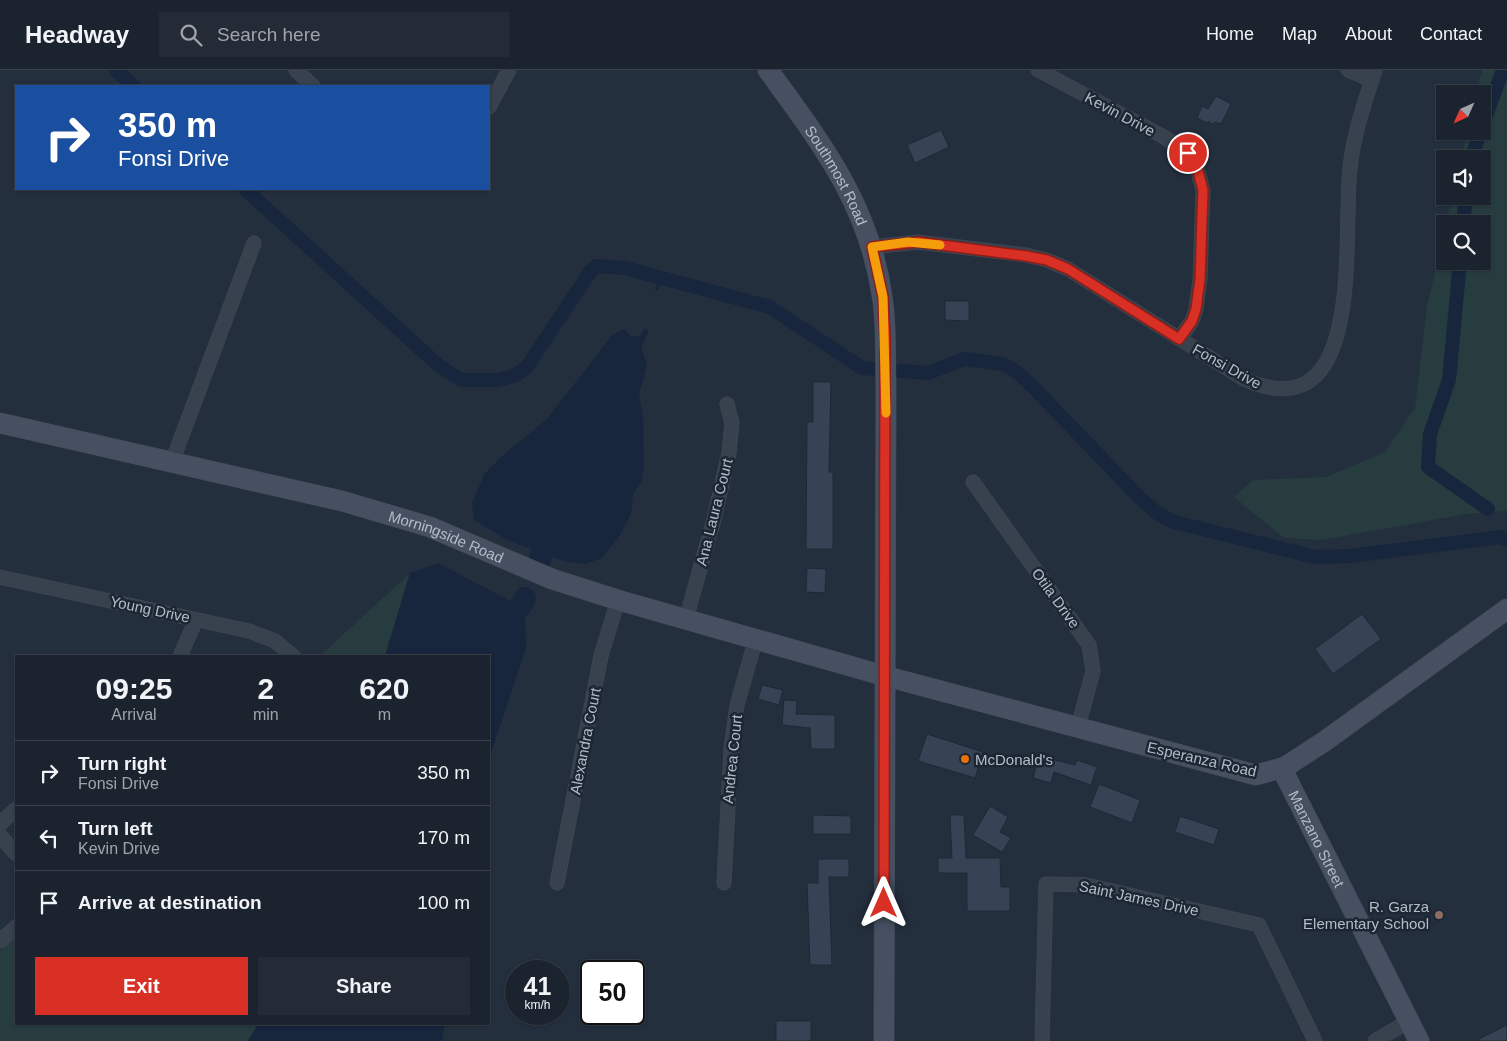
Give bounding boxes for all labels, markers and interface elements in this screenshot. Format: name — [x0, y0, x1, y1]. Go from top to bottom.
search box — [159, 12, 509, 57]
text: Headway — [25, 21, 129, 48]
icon: search — [177, 21, 205, 49]
text: Search here — [217, 24, 321, 45]
text: Home — [1206, 24, 1254, 44]
text: Map — [1282, 24, 1317, 44]
text: About — [1345, 24, 1392, 44]
text: Contact — [1420, 24, 1482, 44]
north arrow — [1436, 85, 1491, 140]
map controls — [1436, 85, 1491, 270]
street label: Kevin Drive — [1082, 88, 1158, 140]
icon: right — [35, 105, 100, 170]
text: 350 m — [118, 105, 217, 144]
street label: Southmost Road — [802, 122, 871, 227]
pin — [1167, 132, 1209, 174]
icon: arrive — [1174, 139, 1202, 167]
text: Fonsi Drive — [118, 146, 229, 171]
button: sound — [1436, 150, 1491, 205]
button: search — [1436, 215, 1491, 270]
street label: Fonsi Drive — [1190, 340, 1264, 392]
street label: Ana Laura Court — [692, 456, 736, 567]
street label: Morningside Road — [387, 507, 506, 566]
street label: Otila Drive — [1029, 565, 1083, 631]
street label: Young Drive — [109, 592, 191, 626]
text: 09:25 — [96, 672, 172, 705]
text: 2 — [257, 672, 274, 705]
text: 620 — [359, 672, 409, 705]
street label: Alexandra Court — [566, 685, 604, 796]
text: Arrival — [111, 706, 157, 723]
text: min — [253, 706, 279, 723]
text: m — [378, 706, 391, 723]
street label: Andrea Court — [719, 713, 745, 804]
street label: Esperanza Road — [1146, 738, 1258, 780]
place label: McDonald's — [975, 751, 1053, 768]
text: Turn right — [78, 753, 166, 774]
marker: McDonald's — [959, 753, 971, 765]
icon: right — [35, 759, 63, 787]
text: 350 m — [417, 762, 470, 783]
text: Fonsi Drive — [78, 775, 159, 792]
street label: Manzano Street — [1286, 788, 1349, 891]
text: Turn left — [78, 818, 153, 839]
icon: left — [35, 824, 63, 852]
text: 170 m — [417, 827, 470, 848]
text: Kevin Drive — [78, 840, 160, 857]
position arrow — [857, 876, 909, 928]
street label: Saint James Drive — [1078, 877, 1200, 919]
icon: arrive — [35, 889, 63, 917]
text: Arrive at destination — [78, 892, 262, 913]
text: 100 m — [417, 892, 470, 913]
place label: R. Garza Elementary School — [1303, 898, 1430, 932]
marker: R. Garza Elementary School — [1433, 909, 1445, 921]
button: Exit — [35, 957, 248, 1015]
button: Share — [258, 957, 470, 1015]
speed limit sign: 50 — [580, 960, 645, 1025]
text: 41 — [524, 972, 551, 1000]
text: km/h — [524, 998, 551, 1012]

